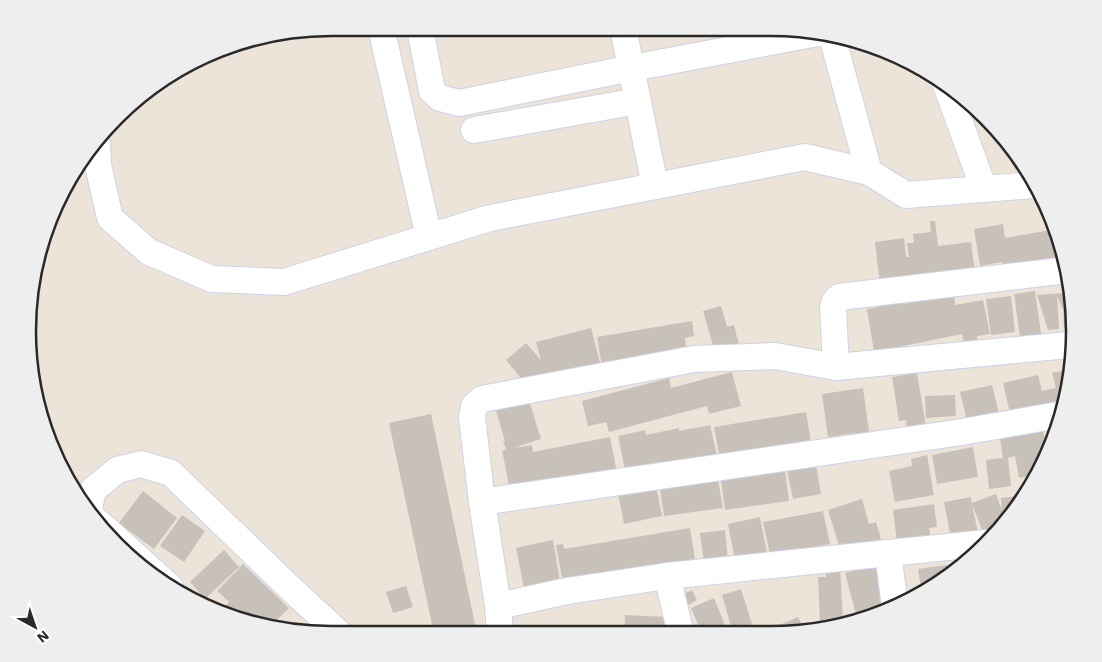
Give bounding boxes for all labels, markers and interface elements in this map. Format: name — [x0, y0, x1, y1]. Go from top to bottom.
north arrow — [10, 602, 60, 652]
text: N — [34, 627, 52, 646]

